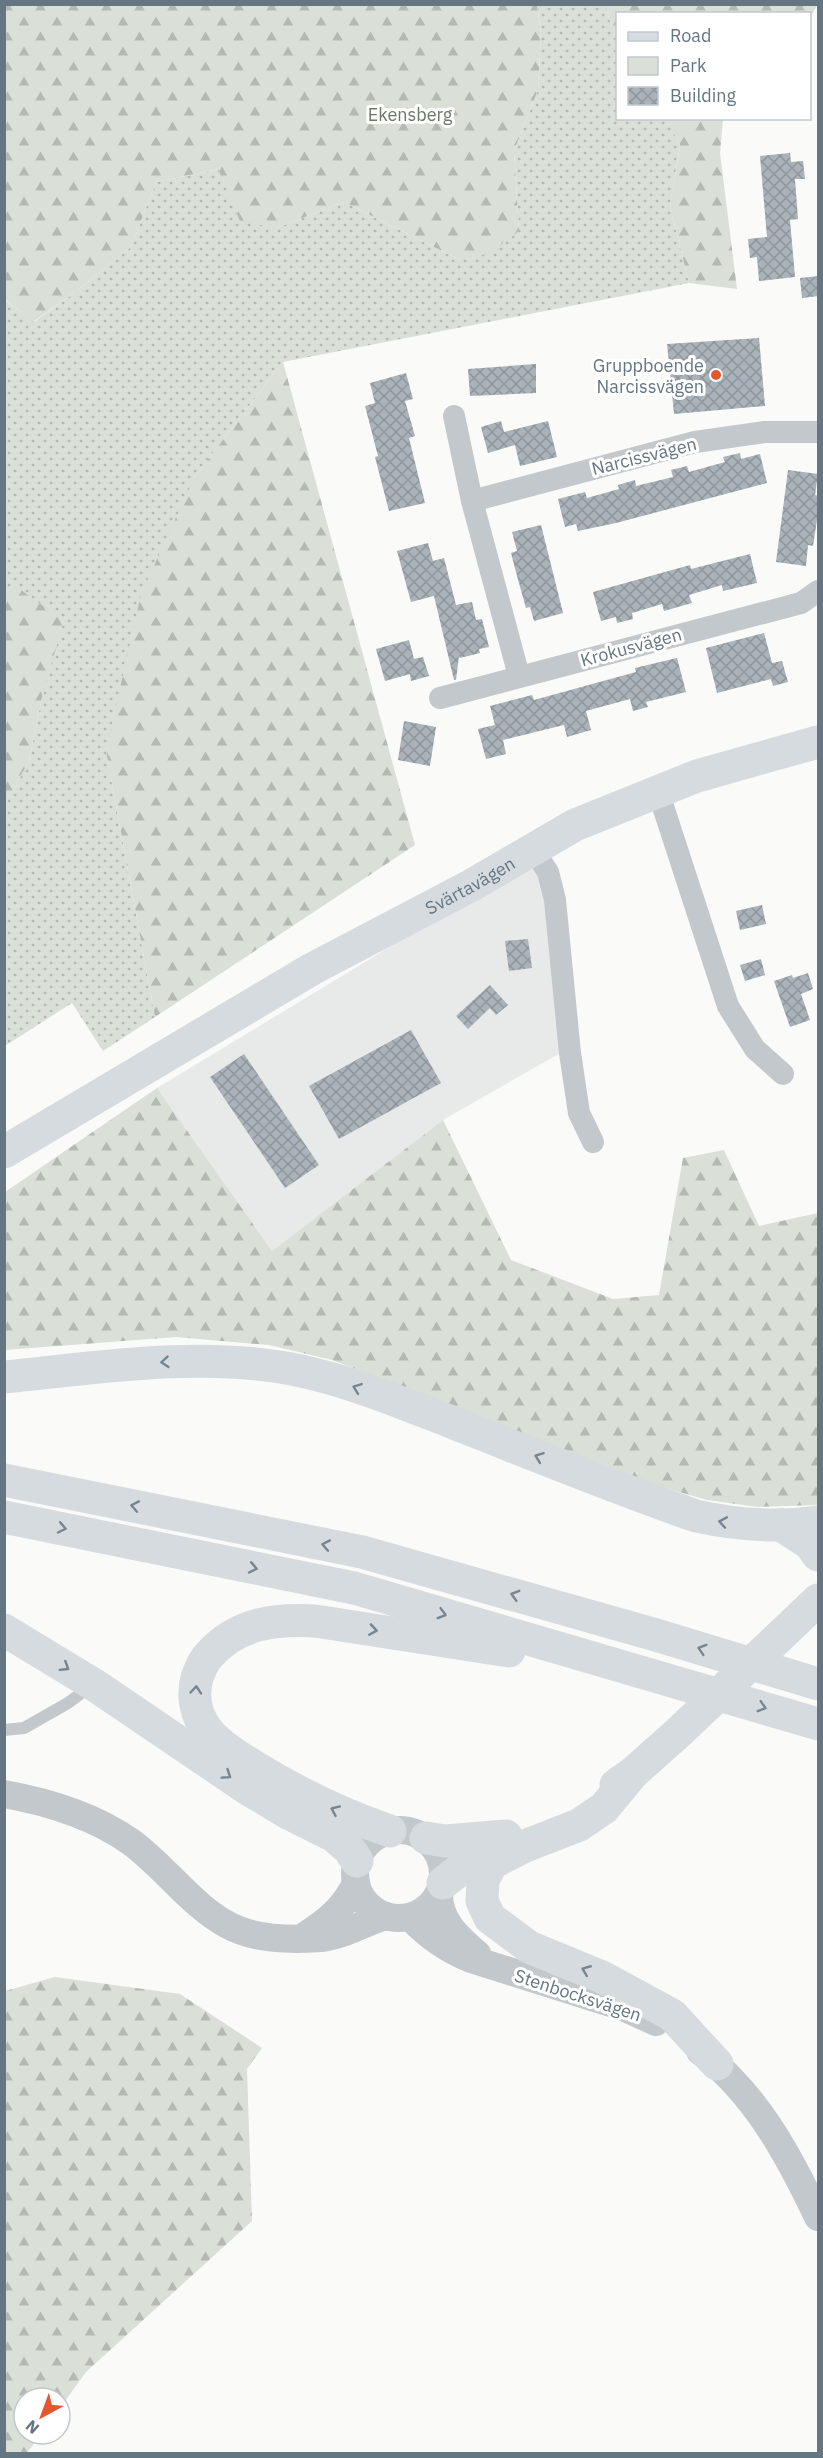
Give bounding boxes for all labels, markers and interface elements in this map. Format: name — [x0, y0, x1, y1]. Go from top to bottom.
legend — [616, 12, 811, 120]
text: Road — [670, 24, 711, 47]
text: Park — [670, 54, 707, 77]
text: Building — [670, 84, 737, 107]
park label: Ekensberg — [368, 103, 453, 126]
place label: Gruppboende Narcissvägen — [593, 354, 704, 398]
marker: Gruppboende Narcissvägen — [709, 368, 723, 382]
street label: Narcissvägen — [589, 432, 699, 480]
street label: Krokusvägen — [578, 622, 684, 672]
street label: Svärtavägen — [421, 851, 519, 919]
one-way arrow — [161, 1355, 170, 1368]
one-way arrow — [352, 1382, 363, 1395]
one-way arrow — [535, 1452, 546, 1464]
one-way arrow — [131, 1500, 141, 1513]
one-way arrow — [718, 1516, 728, 1529]
one-way arrow — [57, 1521, 67, 1534]
one-way arrow — [322, 1539, 332, 1552]
one-way arrow — [248, 1560, 258, 1573]
one-way arrow — [510, 1590, 521, 1602]
one-way arrow — [436, 1607, 447, 1619]
one-way arrow — [368, 1623, 377, 1635]
one-way arrow — [697, 1644, 708, 1656]
one-way arrow — [59, 1659, 69, 1671]
one-way arrow — [189, 1685, 202, 1695]
one-way arrow — [756, 1700, 767, 1712]
one-way arrow — [220, 1768, 231, 1779]
one-way arrow — [331, 1806, 342, 1818]
street label: Stenbocksvägen — [512, 1964, 644, 2026]
one-way arrow — [582, 1965, 593, 1977]
north arrow — [12, 2386, 72, 2446]
text: N — [21, 2416, 43, 2439]

